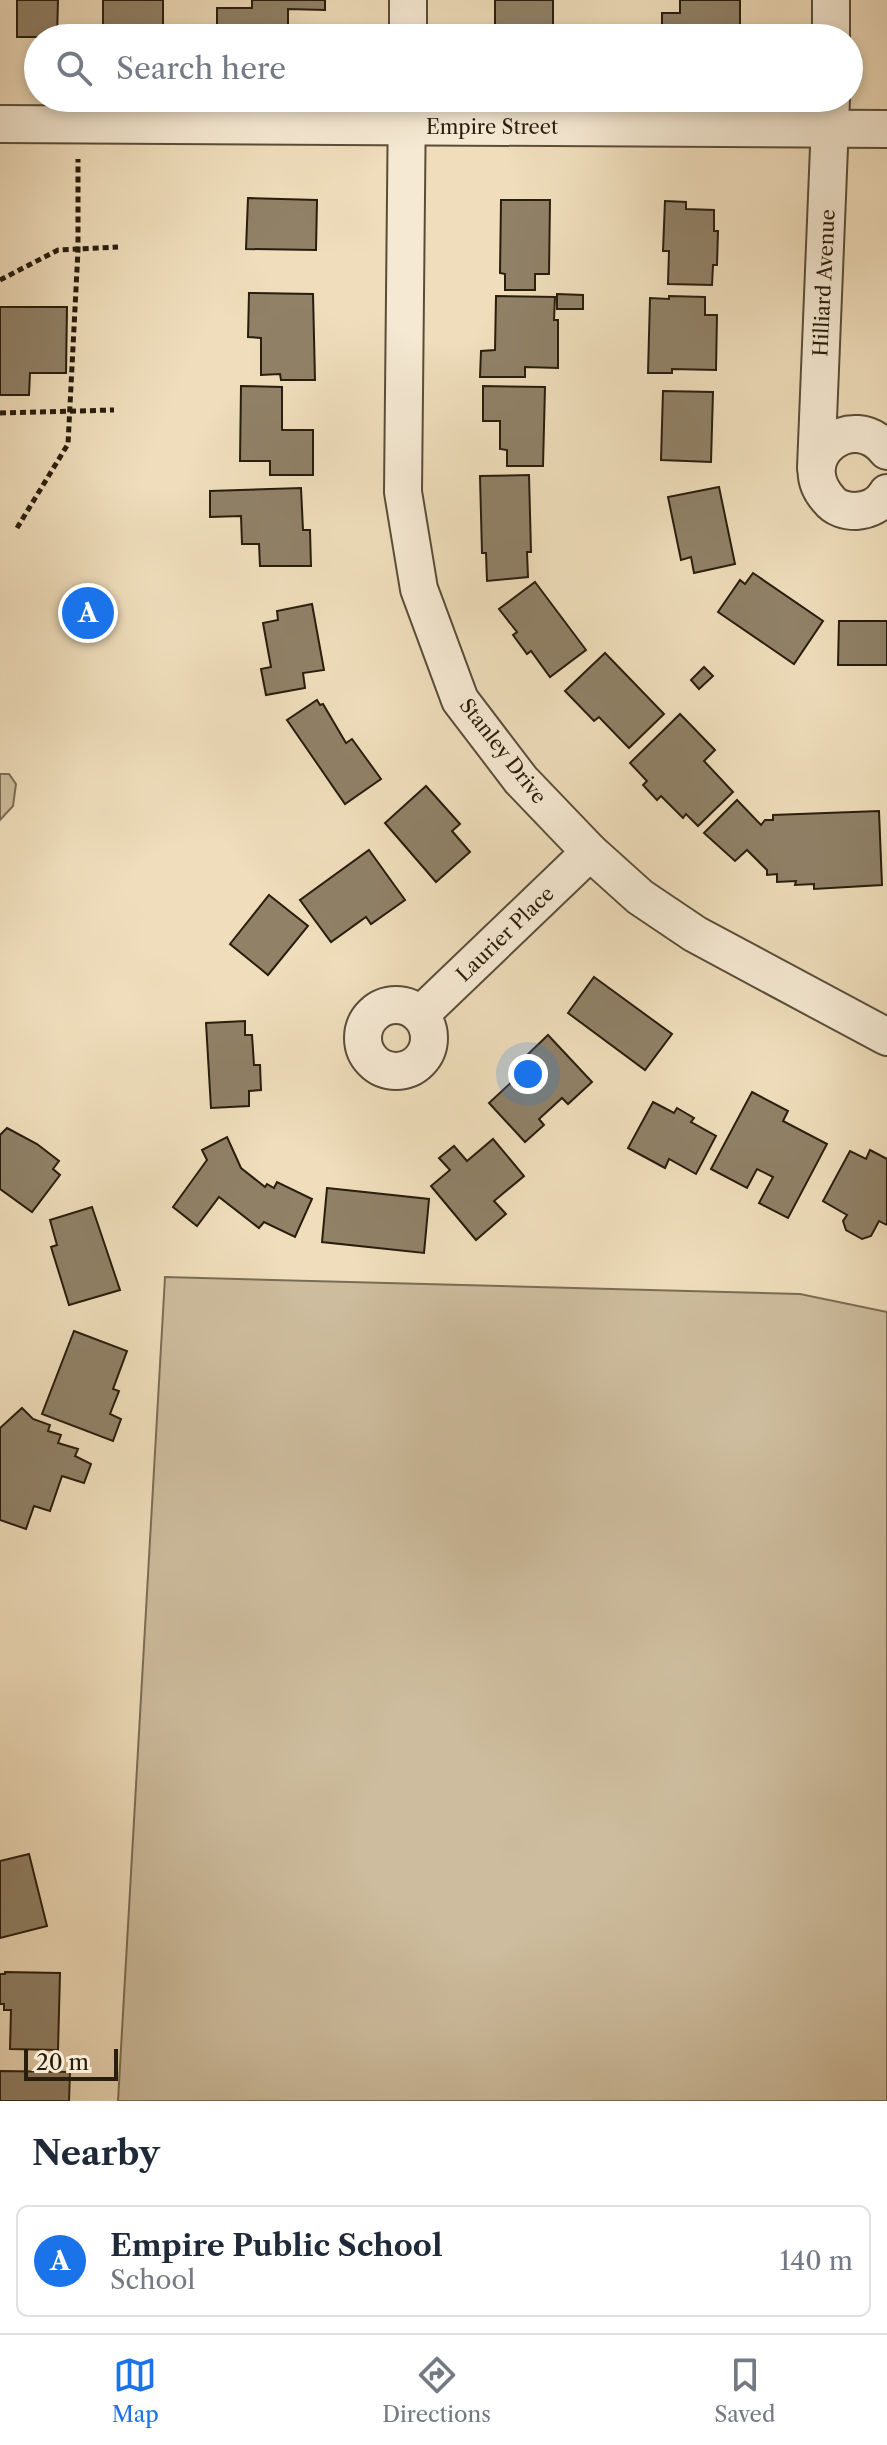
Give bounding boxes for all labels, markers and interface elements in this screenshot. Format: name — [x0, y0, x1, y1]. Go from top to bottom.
search box — [24, 24, 863, 112]
icon: search — [52, 46, 96, 90]
text: Search here — [116, 50, 286, 87]
street label: Empire Street — [426, 115, 558, 139]
street label: Hilliard Avenue — [808, 209, 840, 357]
pin: A — [62, 583, 114, 643]
street label: Stanley Drive — [455, 694, 551, 808]
street label: Laurier Place — [451, 881, 559, 987]
your location — [508, 1054, 548, 1094]
scale bar — [24, 2045, 118, 2081]
text: 20 m — [36, 2049, 89, 2076]
text: Nearby — [32, 2132, 160, 2174]
text: Empire Public School — [110, 2227, 443, 2264]
text: A — [50, 2245, 70, 2277]
text: 140 m — [779, 2245, 853, 2277]
text: School — [110, 2264, 195, 2296]
tab: Map — [112, 2353, 159, 2428]
tab: Directions — [382, 2353, 491, 2428]
tab: Saved — [714, 2353, 775, 2428]

